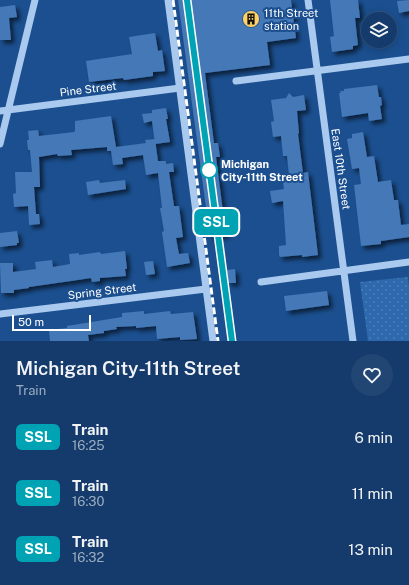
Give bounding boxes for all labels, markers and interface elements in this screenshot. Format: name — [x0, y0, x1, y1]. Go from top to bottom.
place label: 11th Street station — [264, 7, 318, 32]
building icon: 11th Street station — [241, 9, 261, 29]
map controls — [361, 12, 397, 48]
button: layers — [361, 12, 397, 48]
street label: Pine Street — [59, 80, 117, 98]
street label: East 10th Street — [329, 128, 353, 210]
place label: Michigan City-11th Street — [221, 158, 303, 183]
marker: Michigan City-11th Street — [200, 161, 218, 179]
line badge: SSL — [193, 209, 239, 235]
text: SSL — [202, 214, 230, 230]
street label: Spring Street — [67, 281, 137, 301]
scale bar — [12, 313, 91, 332]
text: 50 m — [18, 316, 44, 328]
button: heart — [351, 354, 393, 396]
text: Michigan City-11th Street — [16, 357, 240, 379]
text: Train — [16, 383, 46, 398]
text: Train — [72, 421, 108, 438]
text: SSL — [24, 429, 52, 445]
text: 6 min — [355, 429, 393, 446]
text: 16:25 — [72, 438, 105, 453]
text: Train — [72, 477, 108, 494]
text: SSL — [24, 485, 52, 501]
text: 11 min — [352, 485, 393, 502]
text: 16:30 — [72, 494, 104, 509]
text: Train — [72, 533, 108, 550]
text: SSL — [24, 541, 52, 557]
text: 13 min — [348, 541, 393, 558]
text: 16:32 — [72, 550, 104, 565]

